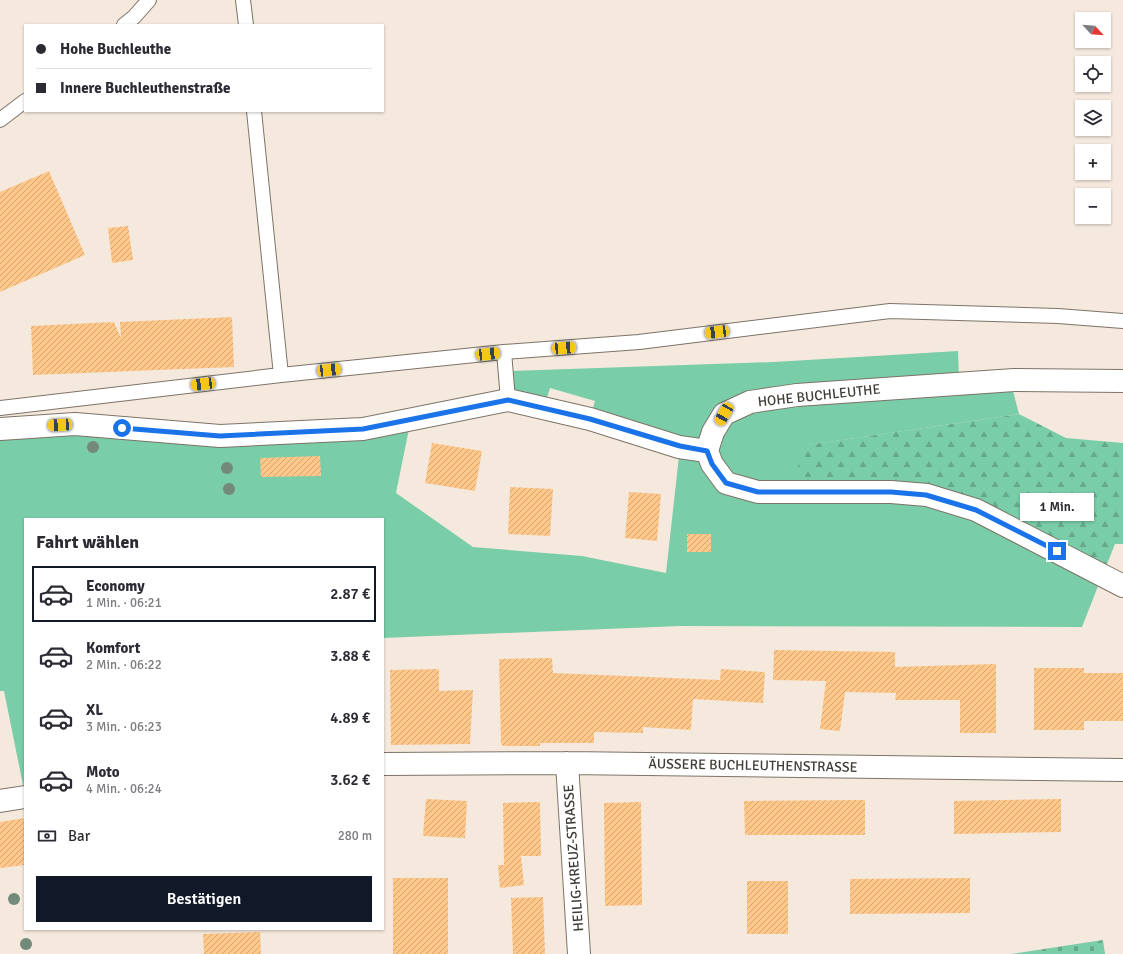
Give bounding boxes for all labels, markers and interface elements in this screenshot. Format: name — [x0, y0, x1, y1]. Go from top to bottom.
north arrow — [1075, 12, 1111, 48]
map controls — [1075, 12, 1111, 224]
text: Hohe Buchleuthe — [60, 40, 171, 58]
button: locate — [1075, 56, 1111, 92]
text: Innere Buchleuthenstraße — [60, 79, 230, 97]
button: layers — [1075, 100, 1111, 136]
button: + — [1075, 144, 1111, 180]
button: − — [1075, 188, 1111, 224]
car — [704, 325, 730, 339]
car — [552, 341, 576, 355]
car — [475, 347, 501, 361]
car — [316, 363, 342, 377]
car — [190, 377, 216, 391]
street label: HOHE BUCHLEUTHE — [757, 381, 881, 410]
car — [713, 401, 735, 427]
car — [48, 418, 72, 432]
route start — [113, 419, 131, 437]
callout: 1 Min. — [1020, 493, 1094, 521]
text: 1 Min. — [1040, 499, 1074, 515]
text: Fahrt wählen — [36, 531, 139, 553]
route end — [1048, 542, 1066, 560]
icon: car — [38, 576, 74, 612]
text: Economy — [86, 577, 145, 595]
text: 2.87 € — [330, 585, 370, 603]
text: 1 Min. · 06:21 — [86, 595, 162, 611]
icon: car — [38, 638, 74, 674]
text: Komfort — [86, 639, 140, 657]
text: 3.88 € — [330, 647, 370, 665]
text: 2 Min. · 06:22 — [86, 657, 162, 673]
icon: car — [38, 700, 74, 736]
text: XL — [86, 701, 103, 719]
text: 4.89 € — [330, 709, 370, 727]
text: 3 Min. · 06:23 — [86, 719, 162, 735]
street label: ÄUSSERE BUCHLEUTHENSTRASSE — [648, 755, 858, 776]
icon: car — [38, 762, 74, 798]
text: Moto — [86, 763, 120, 781]
text: 3.62 € — [330, 771, 370, 789]
text: 4 Min. · 06:24 — [86, 781, 162, 797]
street label: HEILIG-KREUZ-STRASSE — [560, 784, 587, 932]
icon: cash — [36, 825, 58, 847]
text: Bar — [68, 827, 90, 845]
text: 280 m — [338, 828, 372, 844]
button: Bestätigen — [36, 876, 372, 922]

